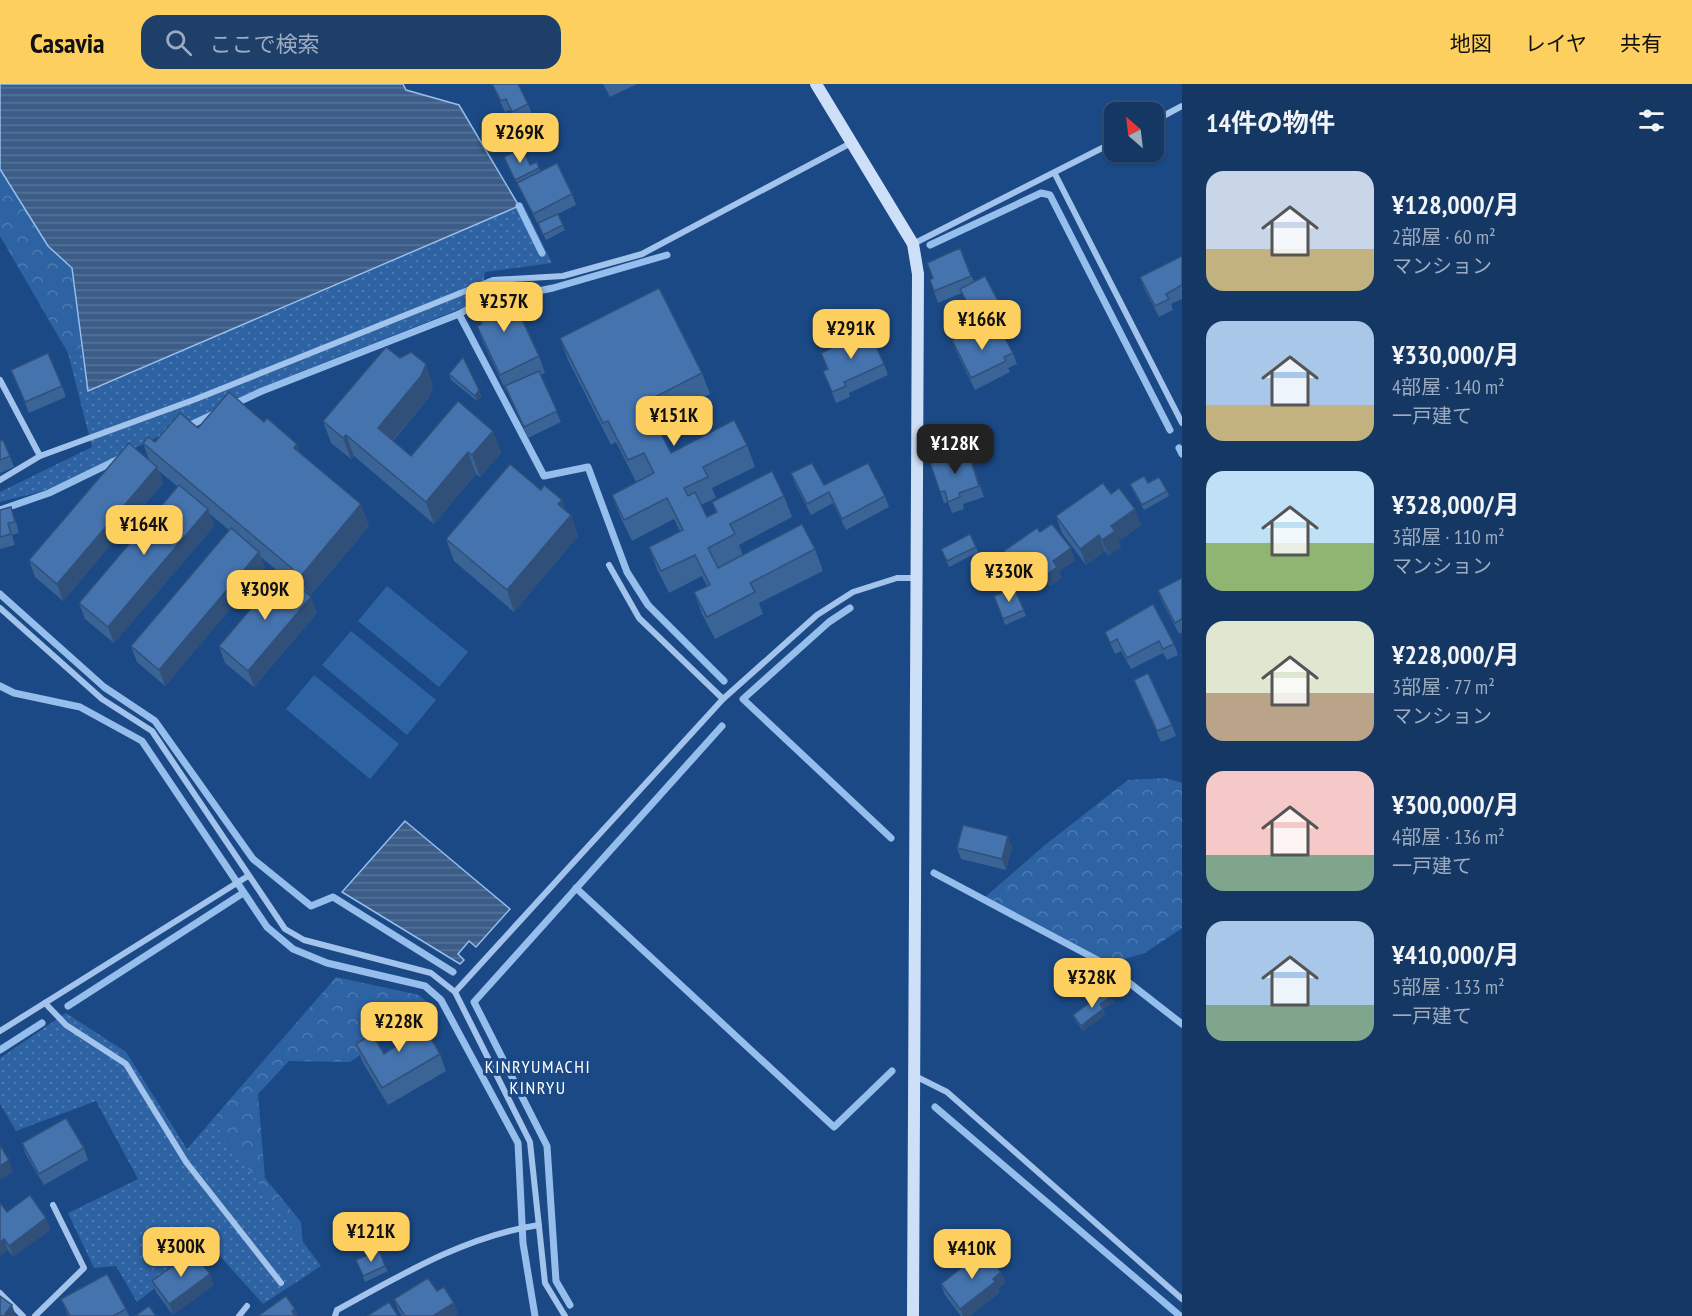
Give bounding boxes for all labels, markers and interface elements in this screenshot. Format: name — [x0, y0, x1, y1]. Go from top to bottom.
search box — [141, 15, 561, 69]
text: Casavia — [30, 24, 105, 61]
icon: search — [162, 26, 195, 59]
text: ここで検索 — [210, 30, 320, 58]
text: 地図 — [1450, 30, 1492, 57]
text: レイヤ — [1525, 30, 1587, 57]
text: 共有 — [1620, 30, 1662, 57]
north arrow — [1104, 102, 1164, 162]
map controls — [1104, 102, 1164, 162]
icon: filters — [1635, 104, 1668, 137]
text: 14件の物件 — [1206, 106, 1335, 139]
pin: ¥269K — [478, 113, 562, 164]
text: ¥269K — [496, 119, 544, 145]
text: ¥128,000/月 — [1392, 188, 1520, 221]
icon: home — [1254, 195, 1326, 267]
text: 2部屋 · 60 m² — [1392, 224, 1496, 250]
text: マンション — [1392, 253, 1492, 279]
pin: ¥257K — [462, 282, 546, 333]
text: ¥257K — [480, 288, 528, 314]
pin: ¥166K — [940, 300, 1024, 351]
text: ¥166K — [958, 306, 1006, 332]
pin: ¥291K — [809, 309, 893, 360]
text: ¥291K — [827, 315, 875, 341]
text: ¥330,000/月 — [1392, 338, 1520, 371]
icon: home — [1254, 345, 1326, 417]
text: 4部屋 · 140 m² — [1392, 374, 1505, 400]
pin: ¥151K — [632, 396, 716, 447]
text: ¥151K — [650, 402, 698, 428]
text: 一戸建て — [1392, 403, 1472, 429]
pin: ¥128K — [913, 424, 997, 475]
text: ¥128K — [931, 430, 979, 456]
text: ¥328,000/月 — [1392, 488, 1520, 521]
icon: home — [1254, 495, 1326, 567]
pin: ¥164K — [102, 505, 186, 556]
text: ¥164K — [120, 511, 168, 537]
text: 3部屋 · 110 m² — [1392, 524, 1505, 550]
pin: ¥330K — [967, 552, 1051, 603]
text: マンション — [1392, 553, 1492, 579]
text: ¥330K — [985, 558, 1033, 584]
pin: ¥309K — [223, 570, 307, 621]
text: ¥309K — [241, 576, 289, 602]
text: ¥228,000/月 — [1392, 638, 1520, 671]
icon: home — [1254, 645, 1326, 717]
text: 3部屋 · 77 m² — [1392, 674, 1495, 700]
text: マンション — [1392, 703, 1492, 729]
text: ¥300,000/月 — [1392, 788, 1520, 821]
icon: home — [1254, 795, 1326, 867]
text: 4部屋 · 136 m² — [1392, 824, 1505, 850]
text: 一戸建て — [1392, 853, 1472, 879]
text: ¥410,000/月 — [1392, 938, 1520, 971]
icon: home — [1254, 945, 1326, 1017]
pin: ¥328K — [1050, 958, 1134, 1009]
text: ¥328K — [1068, 964, 1116, 990]
text: 5部屋 · 133 m² — [1392, 974, 1505, 1000]
pin: ¥228K — [357, 1002, 441, 1053]
text: 一戸建て — [1392, 1003, 1472, 1029]
text: ¥228K — [375, 1008, 423, 1034]
district label: KINRYUMACHI KINRYU — [485, 1055, 591, 1099]
pin: ¥121K — [329, 1212, 413, 1263]
text: ¥121K — [347, 1218, 395, 1244]
pin: ¥300K — [139, 1227, 223, 1278]
pin: ¥410K — [930, 1229, 1014, 1280]
text: ¥300K — [157, 1233, 205, 1259]
text: ¥410K — [948, 1235, 996, 1261]

